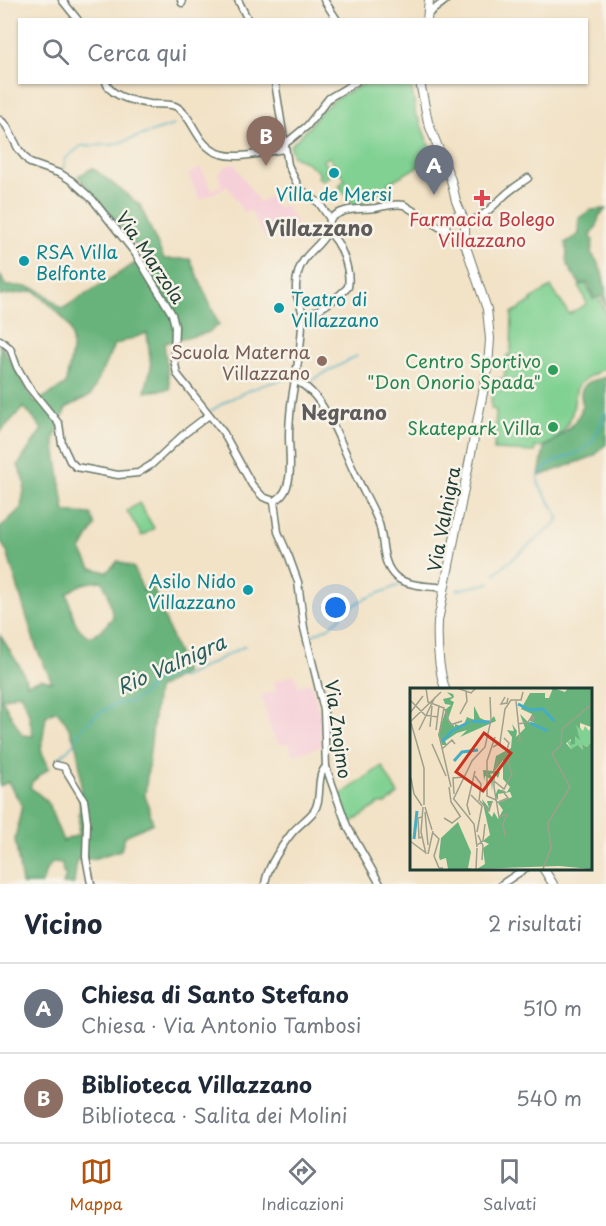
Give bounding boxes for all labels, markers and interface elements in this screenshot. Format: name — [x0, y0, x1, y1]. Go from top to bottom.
search box — [18, 18, 588, 84]
icon: search — [39, 35, 72, 68]
text: Cerca qui — [87, 35, 187, 68]
pin: B — [246, 116, 286, 166]
pin: A — [414, 146, 454, 195]
marker: Villa de Mersi — [327, 166, 341, 180]
place label: Villa de Mersi — [276, 180, 392, 207]
marker: Farmacia Bolego Villazzano — [475, 191, 489, 205]
street label: Via Marzola — [110, 205, 192, 309]
place label: Farmacia Bolego Villazzano — [409, 205, 555, 253]
district label: Villazzano — [265, 211, 373, 243]
place label: RSA Villa Belfonte — [36, 238, 119, 286]
marker: RSA Villa Belfonte — [17, 254, 31, 268]
place label: Teatro di Villazzano — [291, 285, 379, 333]
marker: Teatro di Villazzano — [272, 301, 286, 315]
place label: Scuola Materna Villazzano — [171, 338, 311, 386]
place label: Centro Sportivo "Don Onorio Spada" — [367, 347, 541, 395]
marker: Scuola Materna Villazzano — [315, 354, 329, 368]
marker: Centro Sportivo "Don Onorio Spada" — [546, 363, 560, 377]
district label: Negrano — [301, 397, 387, 427]
place label: Skatepark Villa — [407, 414, 541, 441]
marker: Skatepark Villa — [546, 420, 560, 434]
street label: Via Valnigra — [420, 464, 466, 574]
place label: Asilo Nido Villazzano — [148, 567, 236, 615]
marker: Asilo Nido Villazzano — [241, 583, 255, 597]
your location — [321, 593, 350, 622]
water label: Rio Valnigra — [112, 626, 231, 701]
street label: Via Znojmo — [319, 678, 359, 780]
inset map — [410, 688, 591, 869]
text: Vicino — [24, 904, 102, 943]
text: 2 risultati — [488, 908, 582, 938]
text: Chiesa di Santo Stefano — [81, 977, 349, 1010]
text: A — [36, 993, 51, 1023]
text: 510 m — [522, 993, 582, 1023]
text: Chiesa · Via Antonio Tambosi — [81, 1010, 361, 1040]
text: Biblioteca Villazzano — [81, 1067, 312, 1100]
text: B — [37, 1083, 50, 1113]
text: 540 m — [516, 1083, 582, 1113]
text: Biblioteca · Salita dei Molini — [81, 1100, 347, 1130]
tab: Mappa — [69, 1155, 123, 1215]
tab: Indicazioni — [262, 1155, 344, 1215]
tab: Salvati — [483, 1155, 537, 1215]

